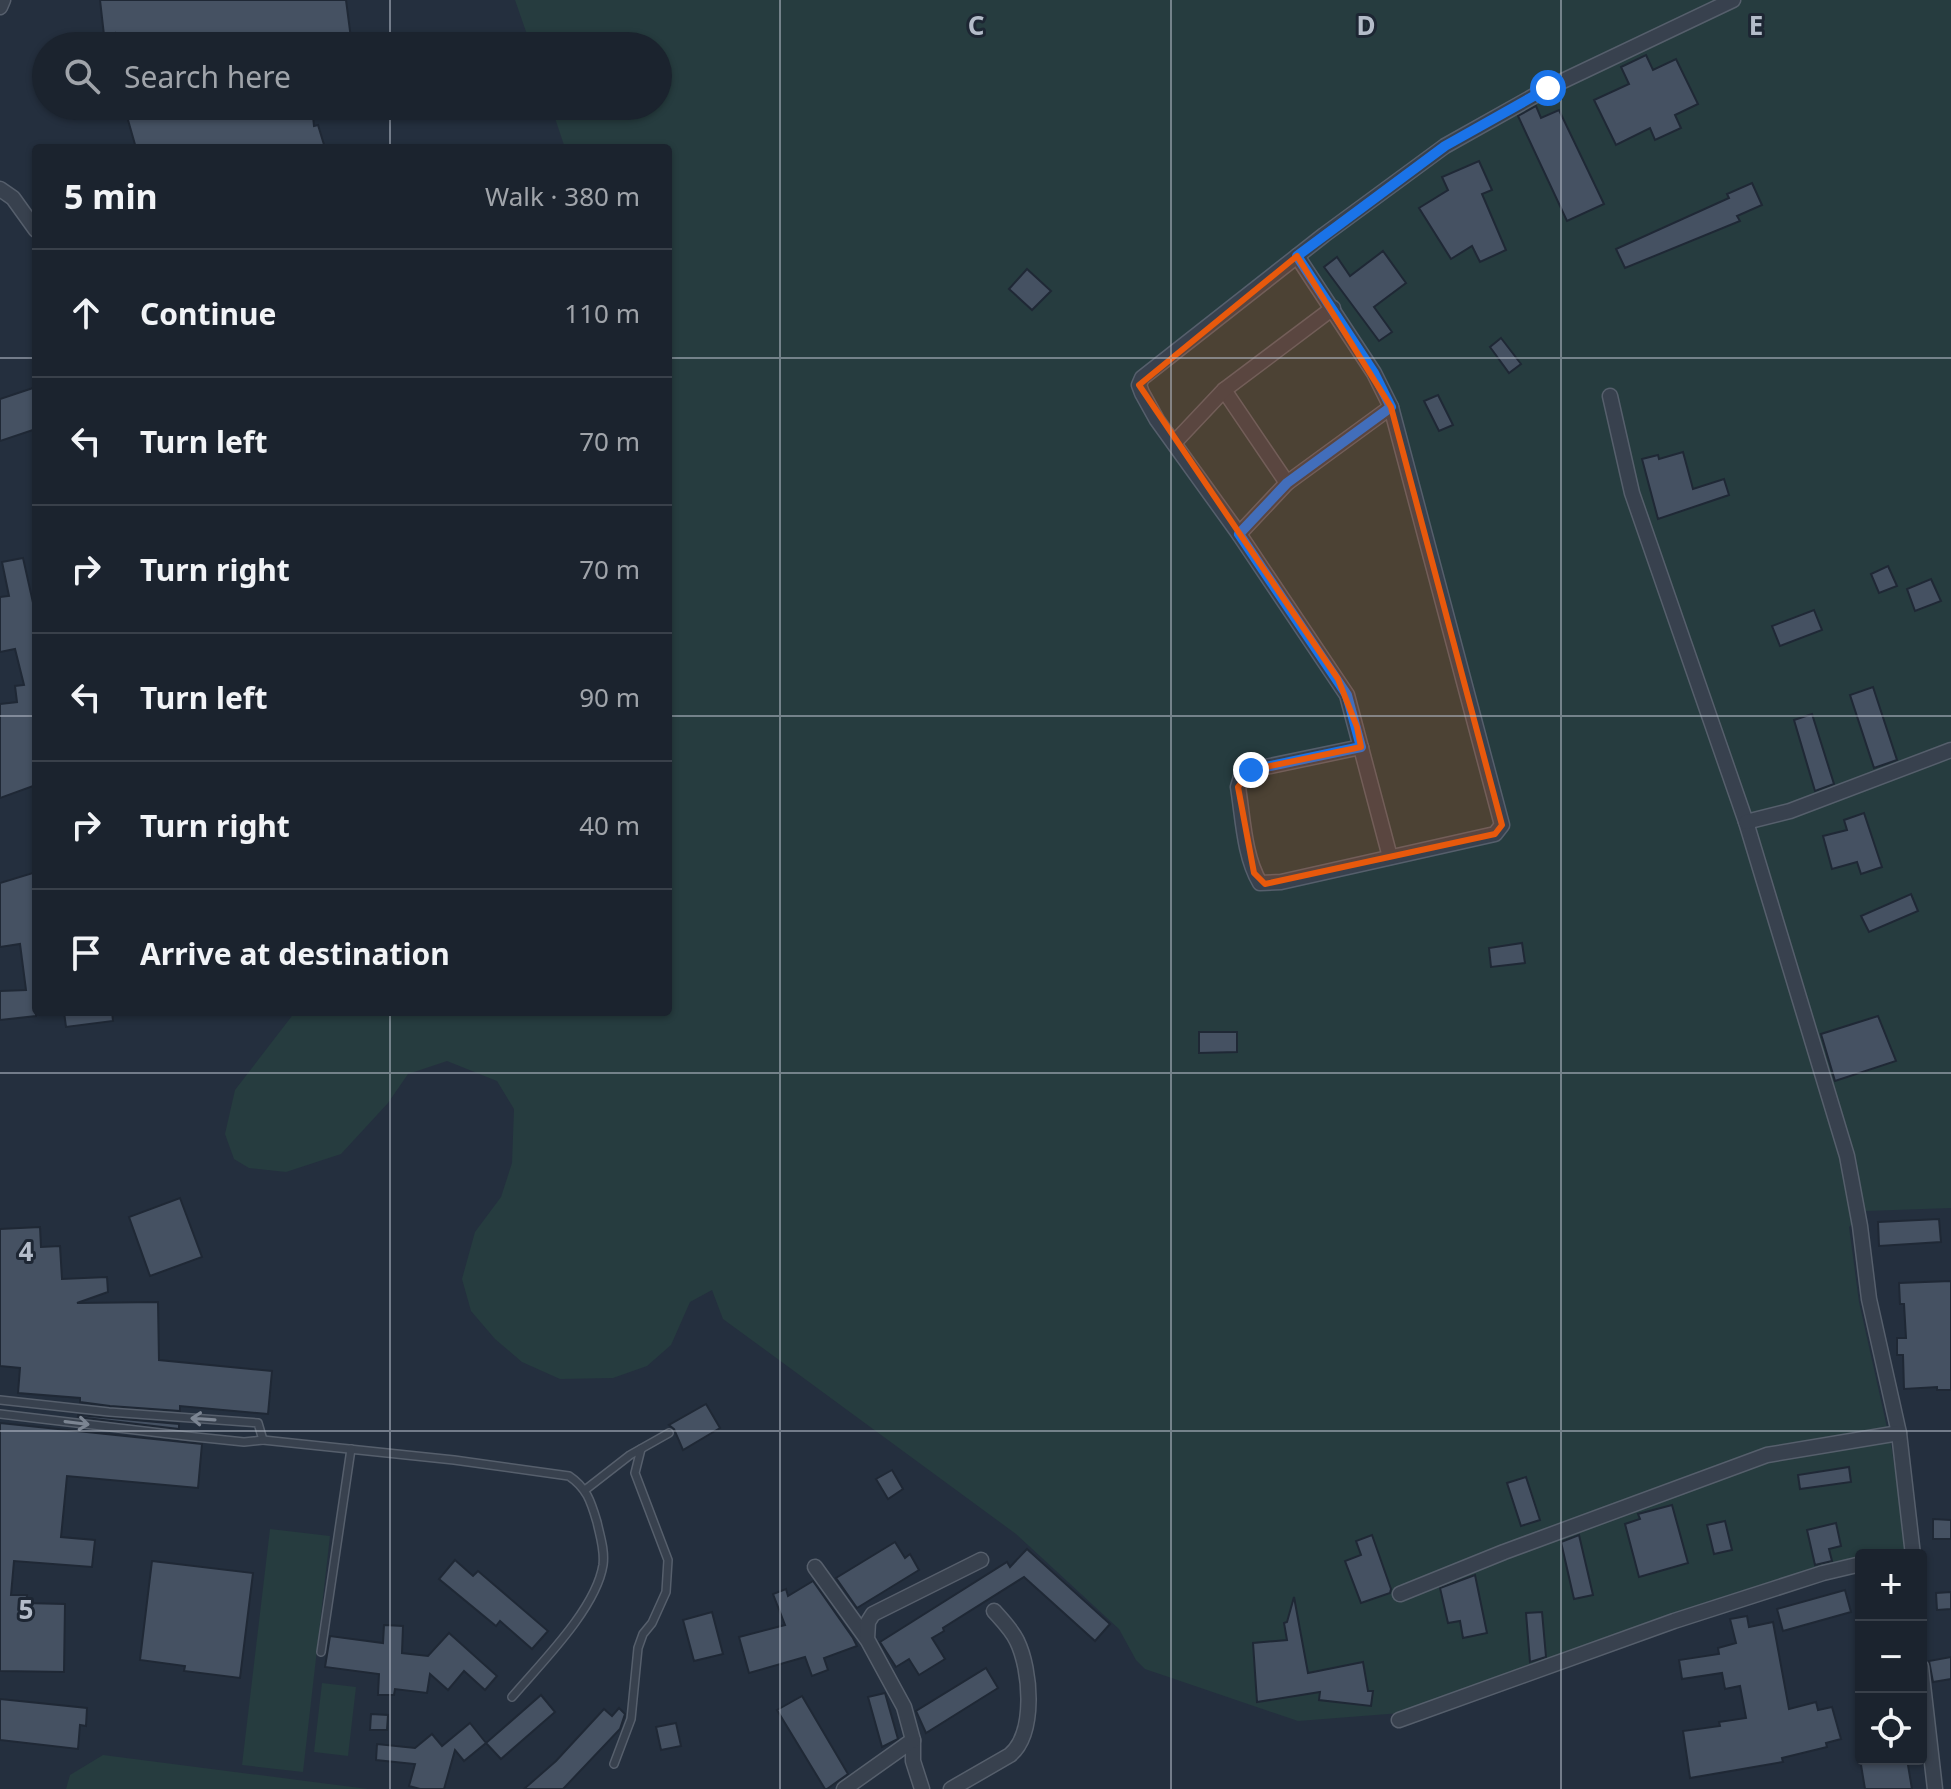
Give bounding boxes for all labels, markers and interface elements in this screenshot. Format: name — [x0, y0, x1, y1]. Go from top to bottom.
text: C — [968, 7, 984, 43]
text: D — [1356, 7, 1376, 43]
text: E — [1749, 7, 1763, 43]
search box — [32, 32, 672, 120]
icon: search — [60, 54, 104, 98]
text: Search here — [124, 56, 291, 97]
route start — [1530, 70, 1566, 106]
text: 5 min — [64, 173, 158, 219]
text: Walk · 380 m — [485, 178, 640, 214]
icon: ahead — [64, 291, 108, 335]
text: Continue — [140, 293, 276, 334]
text: 110 m — [564, 295, 640, 331]
icon: left — [64, 419, 108, 463]
text: Turn left — [140, 421, 268, 462]
text: 70 m — [579, 423, 640, 459]
icon: right — [64, 547, 108, 591]
text: Turn right — [140, 549, 290, 590]
text: 70 m — [579, 551, 640, 587]
icon: left — [64, 675, 108, 719]
text: Turn left — [140, 677, 268, 718]
text: 90 m — [579, 679, 640, 715]
route end — [1233, 752, 1269, 788]
icon: right — [64, 803, 108, 847]
text: Turn right — [140, 805, 290, 846]
text: 40 m — [579, 807, 640, 843]
icon: arrive — [64, 931, 108, 975]
text: Arrive at destination — [140, 933, 450, 974]
text: 4 — [19, 1233, 34, 1269]
one-way arrow — [190, 1411, 217, 1426]
one-way arrow — [64, 1416, 90, 1431]
map controls — [1855, 1549, 1927, 1765]
button: + — [1855, 1549, 1927, 1621]
text: 5 — [19, 1591, 33, 1627]
button: − — [1855, 1621, 1927, 1693]
button: locate — [1855, 1693, 1927, 1765]

